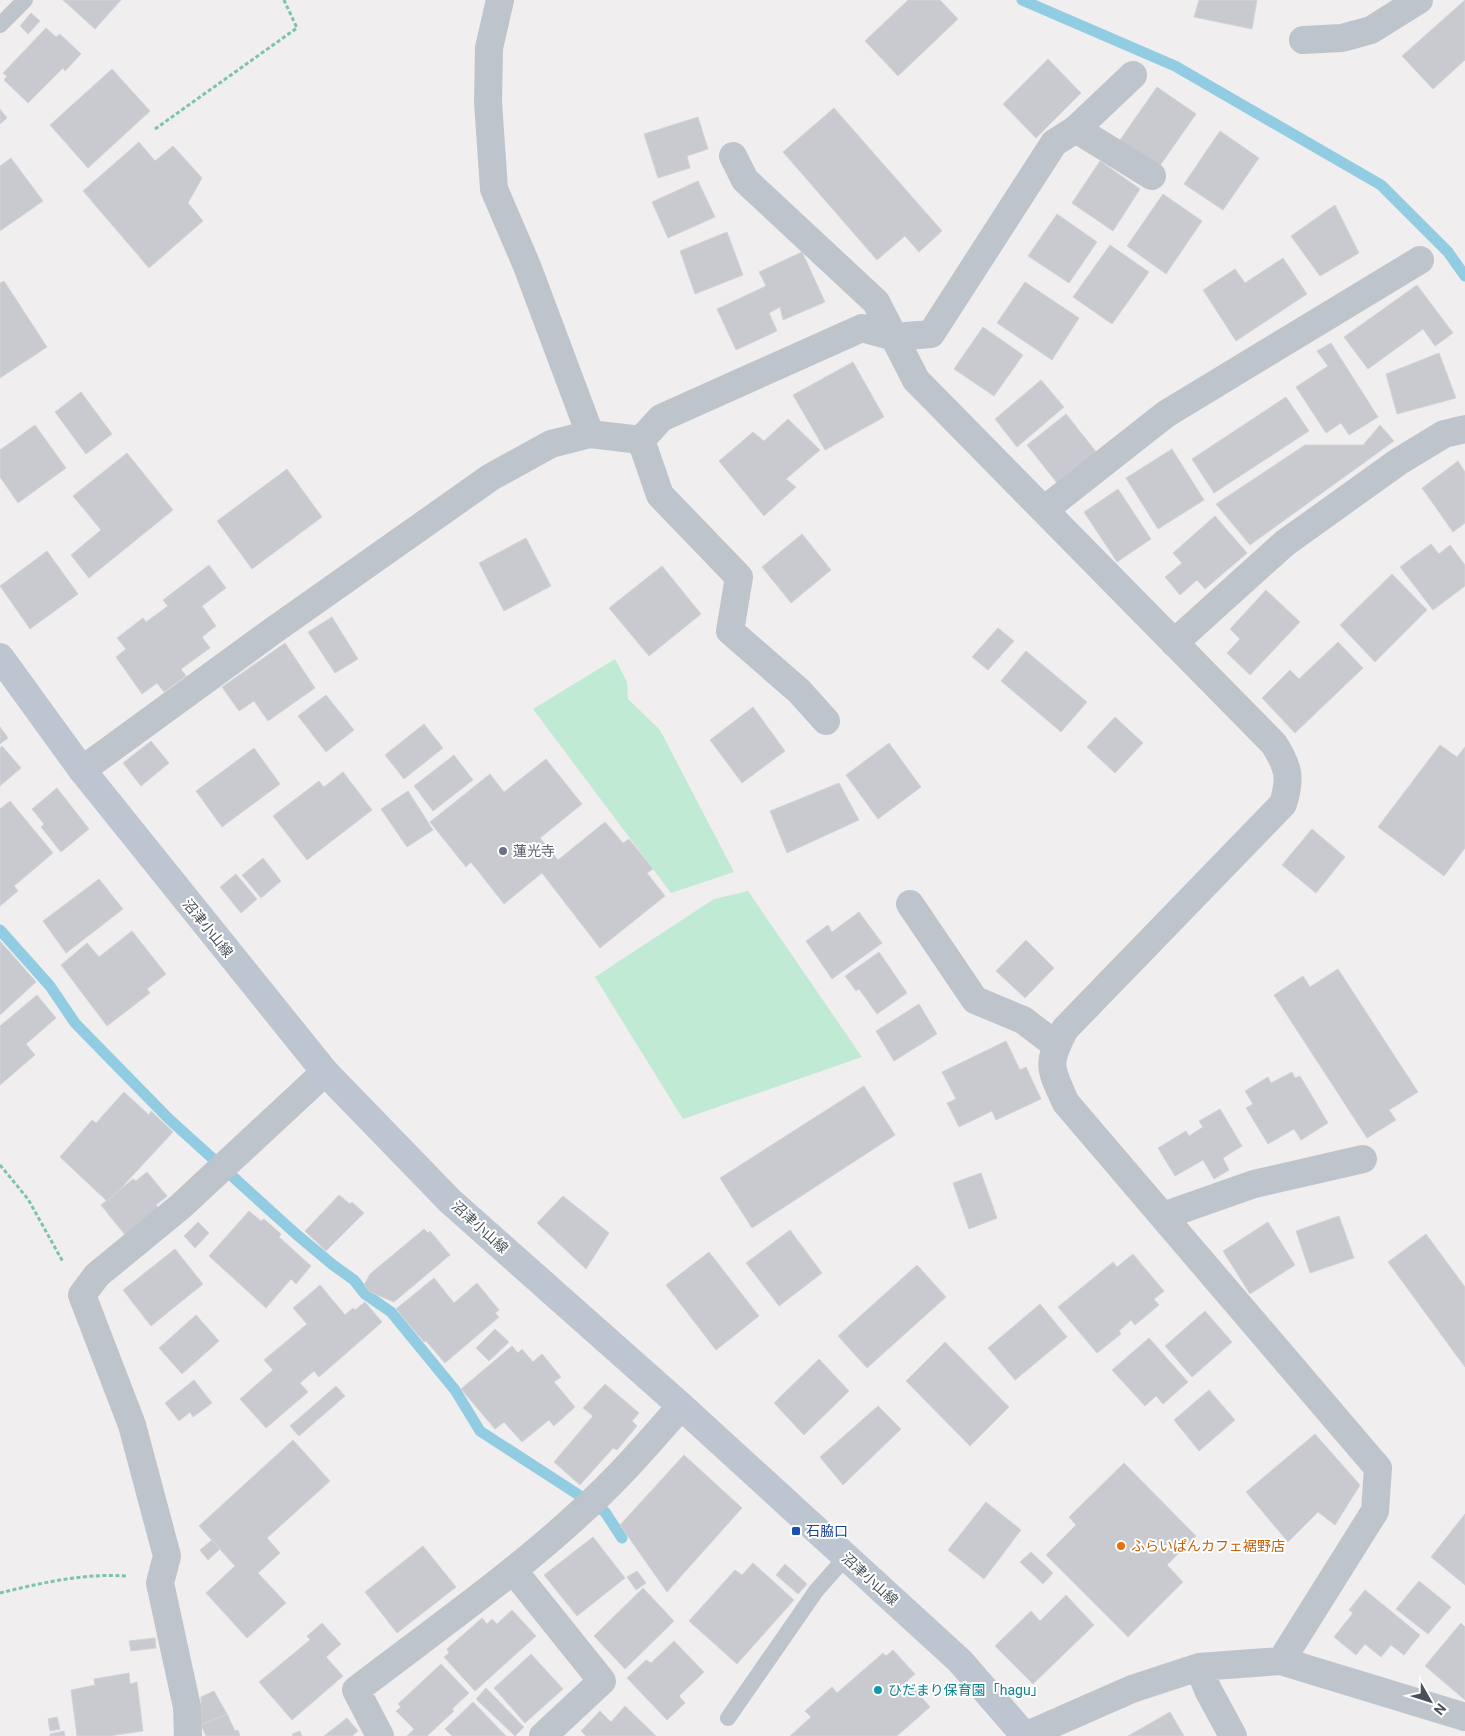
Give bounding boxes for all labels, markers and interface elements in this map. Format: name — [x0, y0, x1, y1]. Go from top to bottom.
place label: 蓮光寺 — [513, 843, 555, 859]
marker: 蓮光寺 — [497, 845, 509, 857]
street label: 沼津小山線 — [180, 896, 236, 960]
street label: 沼津小山線 — [449, 1198, 511, 1256]
place label: 石脇口 — [806, 1523, 848, 1539]
marker: 石脇口 — [790, 1525, 802, 1537]
place label: ふらいぱんカフェ裾野店 — [1131, 1538, 1285, 1554]
marker: ふらいぱんカフェ裾野店 — [1115, 1540, 1127, 1552]
street label: 沼津小山線 — [839, 1550, 901, 1608]
north arrow — [1405, 1676, 1455, 1726]
place label: ひだまり保育園「hagu」 — [888, 1682, 1045, 1698]
marker: ひだまり保育園「hagu」 — [872, 1684, 884, 1696]
text: N — [1431, 1700, 1449, 1718]

